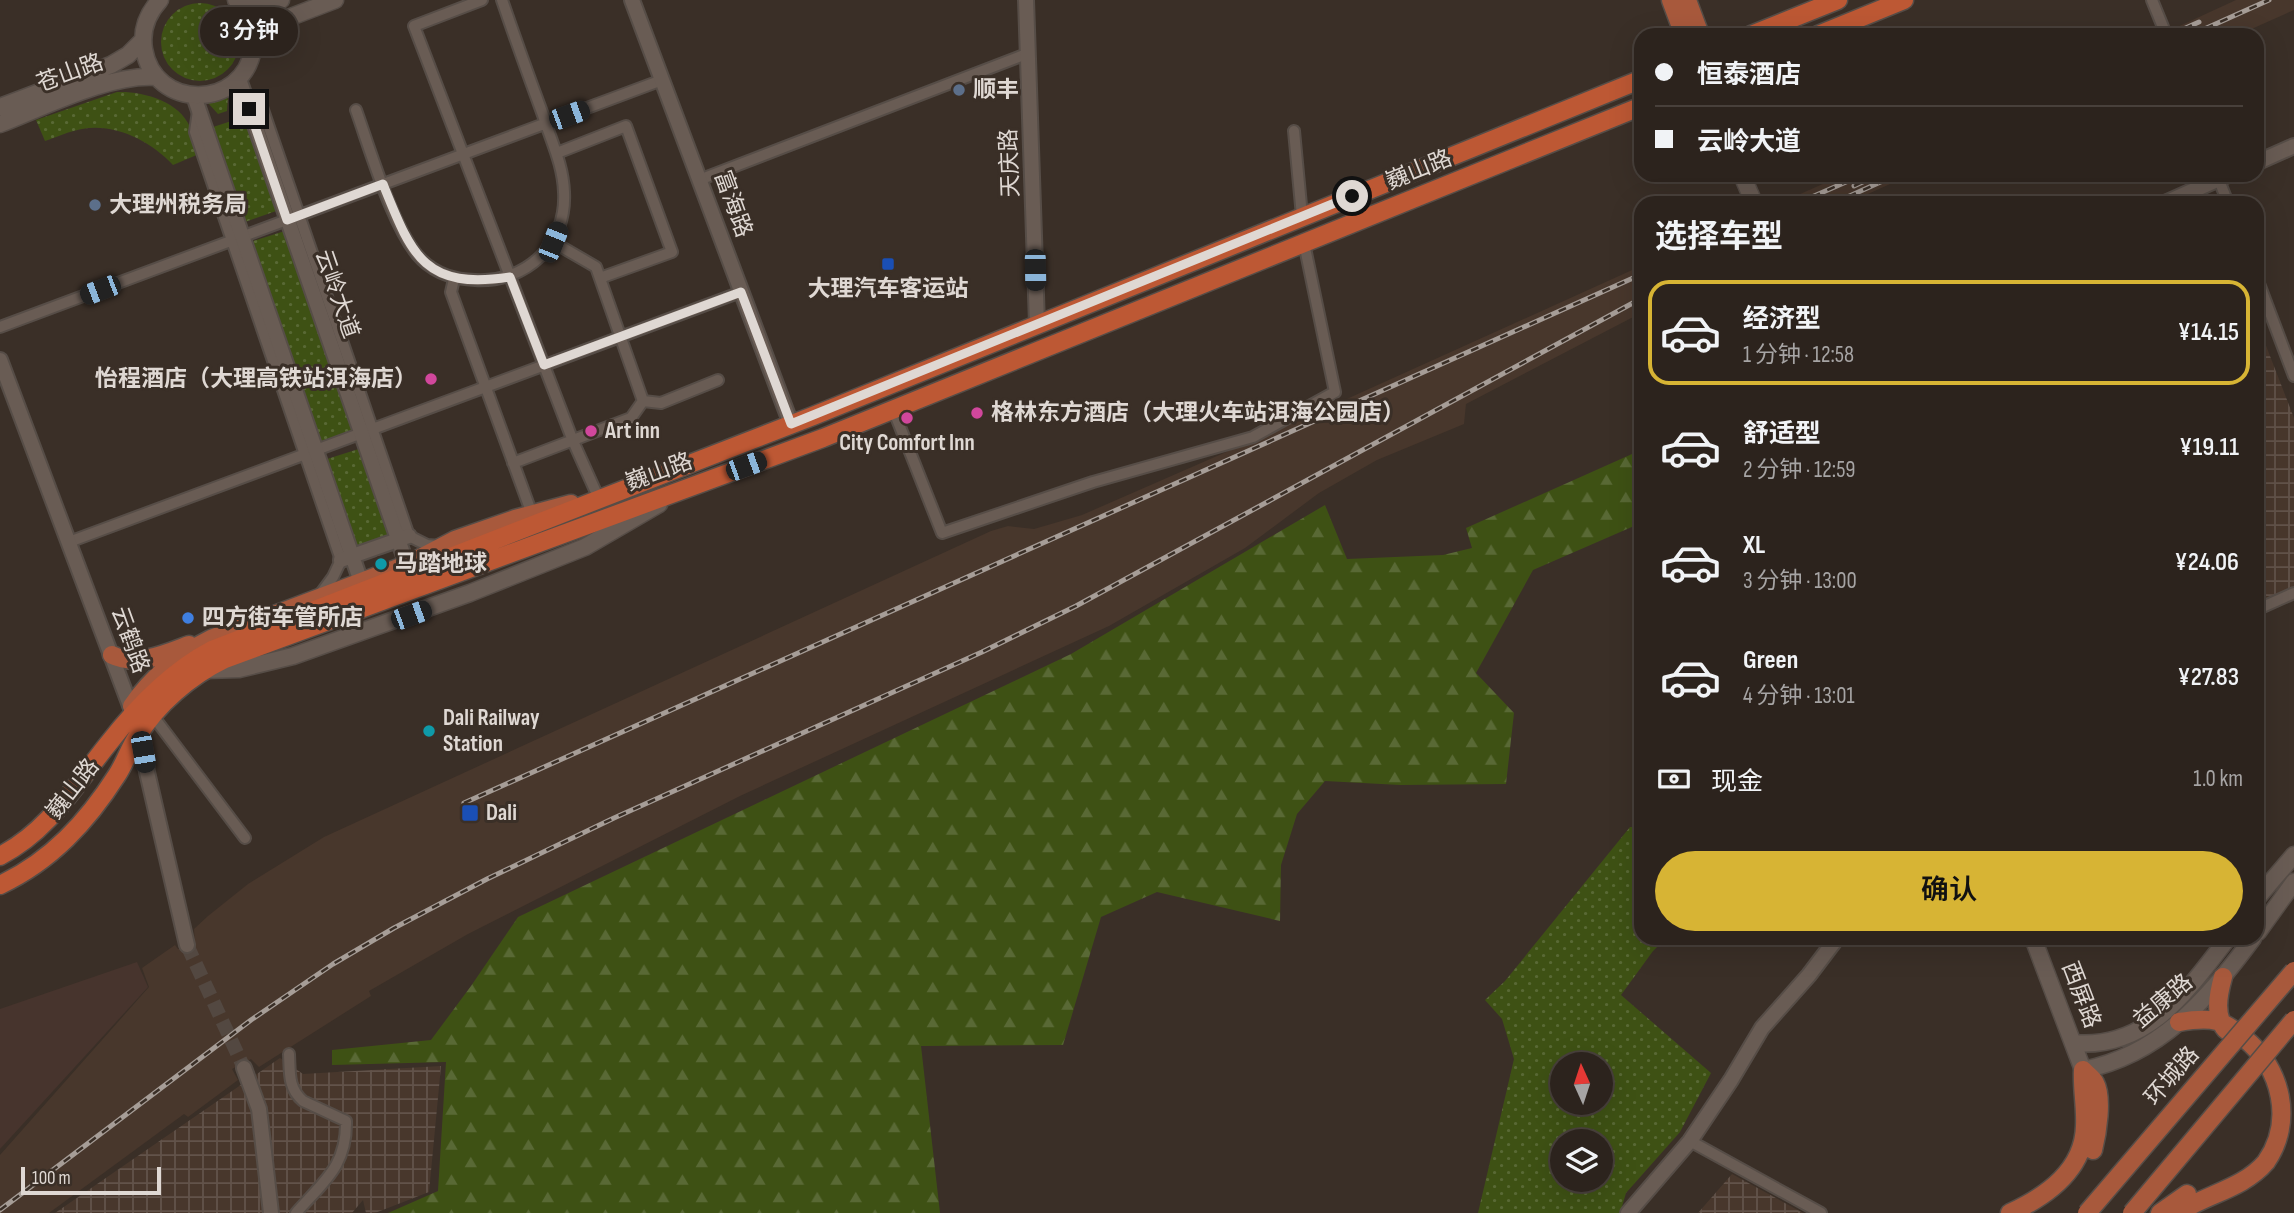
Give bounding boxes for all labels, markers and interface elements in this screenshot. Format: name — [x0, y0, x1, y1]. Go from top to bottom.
callout: 3 分钟 — [200, 7, 298, 56]
text: 3 分钟 — [219, 17, 279, 45]
street label: 苍山路 — [33, 48, 107, 98]
text: 恒泰酒店 — [1697, 60, 1801, 91]
place label: 顺丰 — [973, 76, 1019, 104]
marker: 顺丰 — [951, 82, 967, 98]
route end — [233, 93, 265, 125]
car — [546, 98, 593, 132]
text: 云岭大道 — [1697, 127, 1801, 158]
street label: 天庆路 — [995, 128, 1025, 198]
street label: 巍山路 — [1382, 144, 1456, 196]
street label: 富海路 — [708, 167, 758, 241]
route start — [1336, 180, 1368, 212]
place label: 大理州税务局 — [109, 191, 247, 219]
marker: 大理州税务局 — [87, 197, 103, 213]
text: 选择车型 — [1655, 218, 1783, 257]
car — [536, 219, 571, 265]
street label: 云岭大道 — [309, 246, 365, 342]
car — [1025, 249, 1046, 291]
marker: 大理汽车客运站 — [880, 256, 896, 272]
car — [77, 273, 124, 307]
place label: 大理汽车客运站 — [808, 275, 969, 303]
icon: car — [1659, 301, 1722, 364]
text: 经济型 — [1743, 304, 1821, 335]
text: ¥14.15 — [2178, 317, 2239, 348]
text: 1 分钟 · 12:58 — [1743, 341, 1854, 369]
place label: 怡程酒店（大理高铁站洱海店） — [95, 365, 417, 393]
marker: 怡程酒店（大理高铁站洱海店） — [423, 371, 439, 387]
place label: 格林东方酒店（大理火车站洱海公园店） — [991, 399, 1405, 427]
marker: 格林东方酒店（大理火车站洱海公园店） — [969, 405, 985, 421]
marker: City Comfort Inn — [899, 410, 915, 426]
icon: car — [1659, 416, 1722, 479]
place label: Art inn — [604, 417, 660, 445]
text: 舒适型 — [1743, 419, 1821, 450]
marker: Art inn — [583, 423, 599, 439]
place label: City Comfort Inn — [839, 429, 975, 457]
text: ¥19.11 — [2179, 432, 2239, 463]
street label: 巍山路 — [622, 447, 696, 497]
car — [723, 449, 770, 483]
text: 2 分钟 · 12:59 — [1743, 456, 1856, 484]
text: XL — [1743, 530, 1765, 561]
icon: car — [1659, 531, 1722, 594]
text: ¥24.06 — [2174, 547, 2239, 578]
place label: 马踏地球 — [395, 550, 487, 578]
marker: 马踏地球 — [373, 556, 389, 572]
text: 3 分钟 · 13:00 — [1743, 567, 1857, 595]
car — [388, 598, 435, 632]
street label: 云鹤路 — [105, 603, 155, 677]
place label: 四方街车管所店 — [202, 604, 363, 632]
marker: 四方街车管所店 — [180, 610, 196, 626]
text: Green — [1743, 645, 1798, 676]
icon: car — [1659, 646, 1722, 709]
text: ¥27.83 — [2177, 662, 2239, 693]
text: 4 分钟 · 13:01 — [1743, 682, 1854, 710]
place label: Dali Railway Station — [443, 704, 540, 758]
marker: Dali Railway Station — [421, 723, 437, 739]
car — [130, 729, 157, 775]
street label: 巍山路 — [41, 753, 105, 825]
icon: cash — [1655, 760, 1693, 798]
text: 1.0 km — [2193, 765, 2243, 793]
text: 现金 — [1711, 767, 1763, 798]
place label: Dali — [486, 799, 517, 827]
marker: Dali — [460, 803, 480, 823]
button: 确认 — [1655, 851, 2243, 931]
street label: 西屏路 — [2056, 958, 2106, 1032]
street label: 益康路 — [2128, 968, 2198, 1034]
street label: 环城路 — [2139, 1041, 2205, 1111]
north arrow — [1550, 1052, 1614, 1115]
map controls — [1550, 1052, 1613, 1192]
button: layers — [1550, 1129, 1613, 1192]
scale bar — [21, 1164, 161, 1196]
text: 100 m — [32, 1167, 71, 1190]

